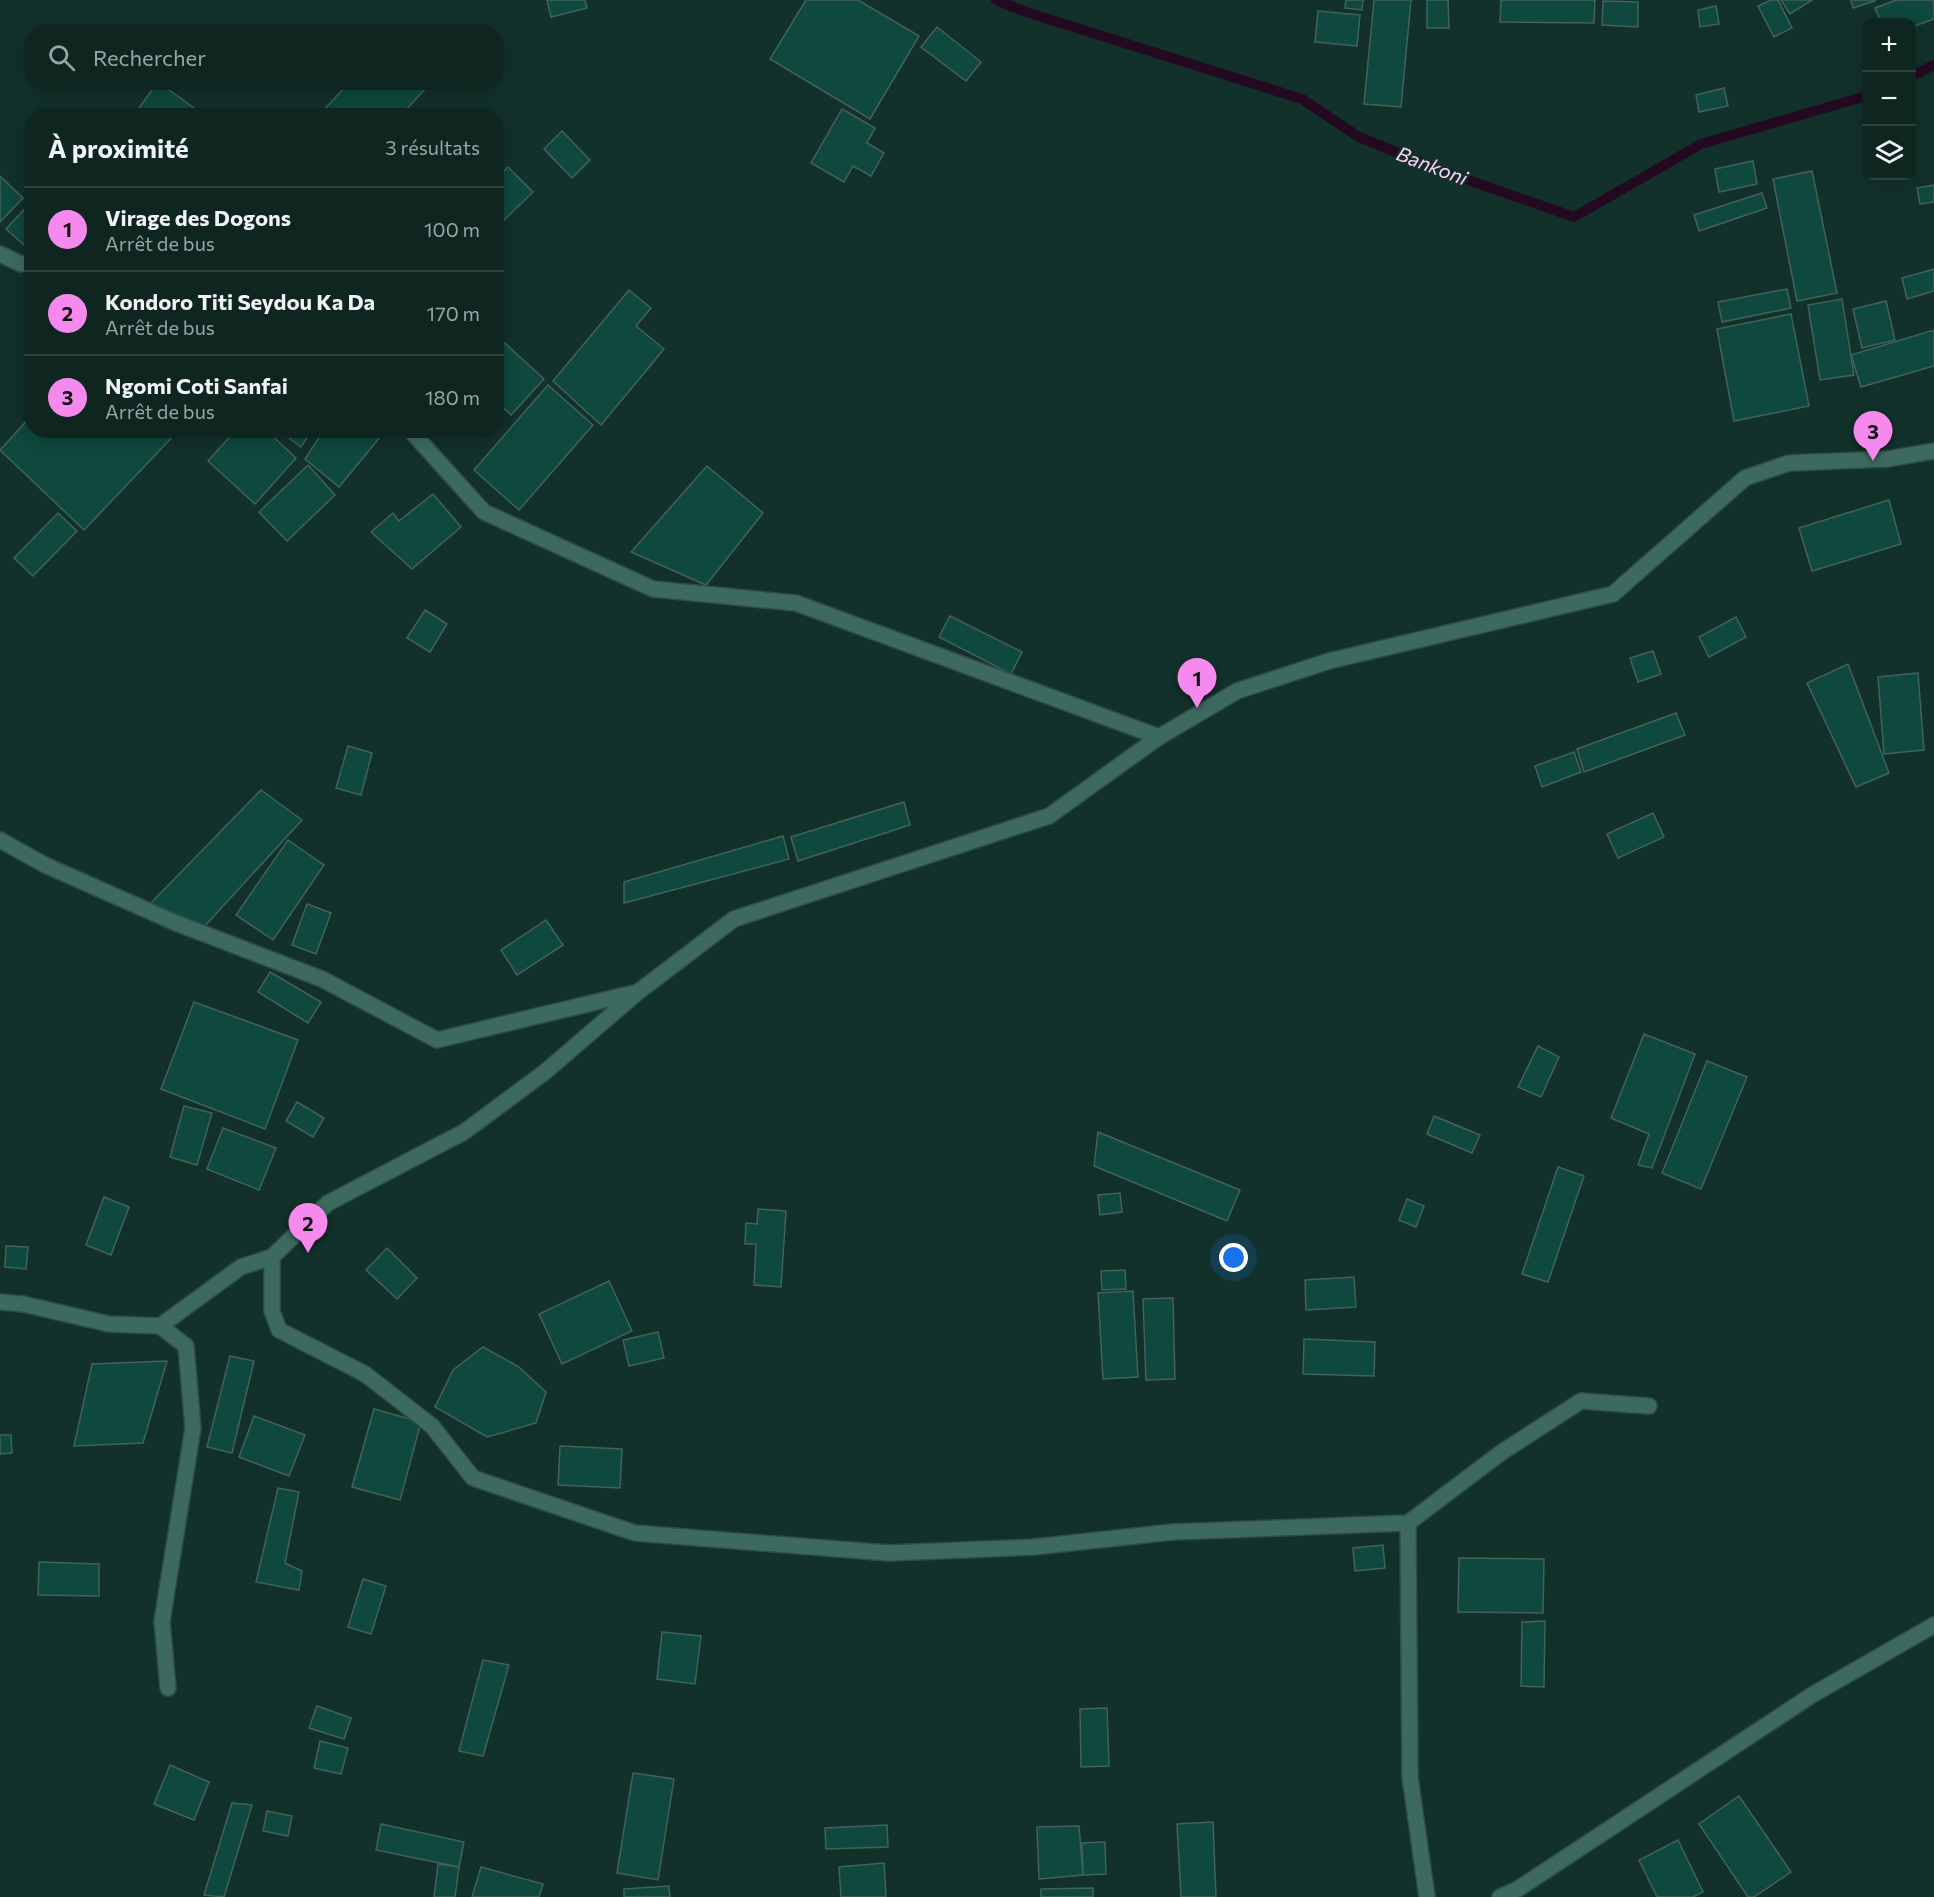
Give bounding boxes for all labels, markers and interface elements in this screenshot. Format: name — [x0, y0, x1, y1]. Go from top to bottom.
map controls — [1862, 18, 1916, 180]
button: + — [1862, 18, 1916, 72]
search box — [24, 24, 504, 90]
icon: search — [45, 41, 78, 74]
text: Rechercher — [93, 44, 206, 71]
button: − — [1862, 72, 1916, 126]
button: layers — [1862, 126, 1916, 180]
text: À proximité — [48, 132, 189, 163]
text: 3 résultats — [385, 135, 480, 159]
water label: Bankoni — [1394, 141, 1472, 190]
text: Virage des Dogons — [105, 204, 291, 231]
text: 1 — [63, 217, 72, 241]
text: 100 m — [424, 217, 480, 241]
text: Arrêt de bus — [105, 231, 215, 255]
text: Kondoro Titi Seydou Ka Da — [105, 288, 375, 315]
text: 2 — [62, 301, 73, 325]
text: 170 m — [427, 301, 480, 325]
text: Arrêt de bus — [105, 315, 215, 339]
text: Ngomi Coti Sanfai — [105, 372, 288, 399]
text: 3 — [62, 385, 73, 409]
text: 180 m — [425, 385, 480, 409]
text: Arrêt de bus — [105, 399, 215, 423]
pin: 3 — [1854, 412, 1892, 461]
pin: 1 — [1178, 658, 1216, 708]
pin: 2 — [288, 1204, 328, 1253]
your location — [1219, 1243, 1248, 1272]

